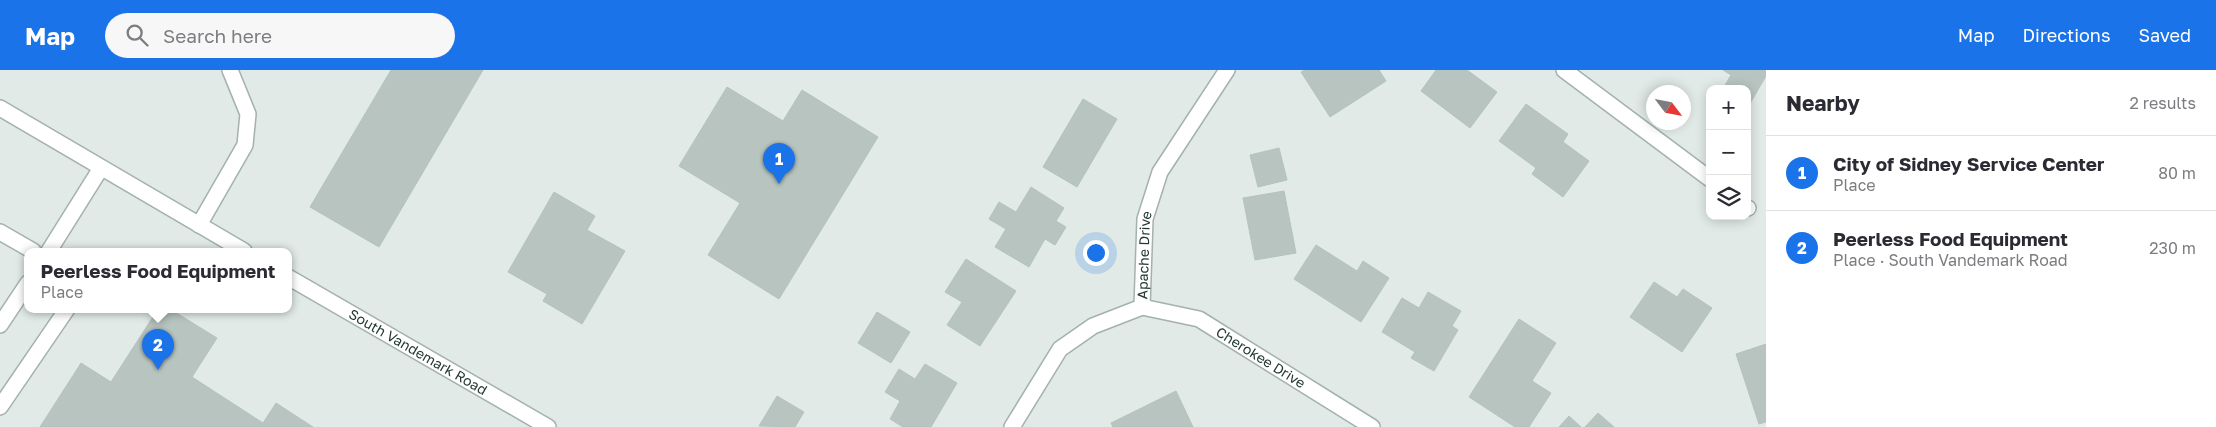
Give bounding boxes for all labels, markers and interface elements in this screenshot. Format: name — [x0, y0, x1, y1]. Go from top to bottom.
search box — [105, 13, 455, 58]
text: Map — [25, 21, 75, 50]
icon: search — [123, 21, 151, 49]
text: Search here — [163, 24, 272, 47]
text: Map — [1958, 24, 1994, 46]
text: Directions — [2022, 24, 2110, 46]
text: Saved — [2138, 24, 2191, 46]
north arrow — [1646, 85, 1691, 130]
map controls — [1706, 85, 1751, 220]
button: + — [1706, 85, 1751, 130]
text: Nearby — [1786, 90, 1860, 116]
text: 2 results — [2130, 93, 2196, 113]
button: − — [1706, 130, 1751, 175]
pin: 1 — [763, 143, 795, 184]
text: City of Sidney Service Center — [1833, 152, 2104, 175]
text: 1 — [1798, 163, 1806, 183]
text: 80 m — [2158, 163, 2196, 183]
button: layers — [1706, 175, 1751, 220]
text: Place — [1833, 175, 1876, 195]
street label: Apache Drive — [1133, 208, 1155, 300]
text: Peerless Food Equipment — [1833, 227, 2068, 250]
text: 2 — [1797, 238, 1807, 258]
text: 230 m — [2149, 238, 2196, 258]
your location — [1083, 240, 1109, 266]
popup — [24, 248, 292, 313]
text: Place · South Vandemark Road — [1833, 250, 2068, 270]
text: Peerless Food Equipment — [41, 259, 275, 282]
text: Place — [41, 282, 83, 302]
street label: South Vandemark Road — [346, 305, 490, 398]
street label: Cherokee Drive — [1213, 323, 1309, 391]
pin: 2 — [142, 329, 174, 370]

